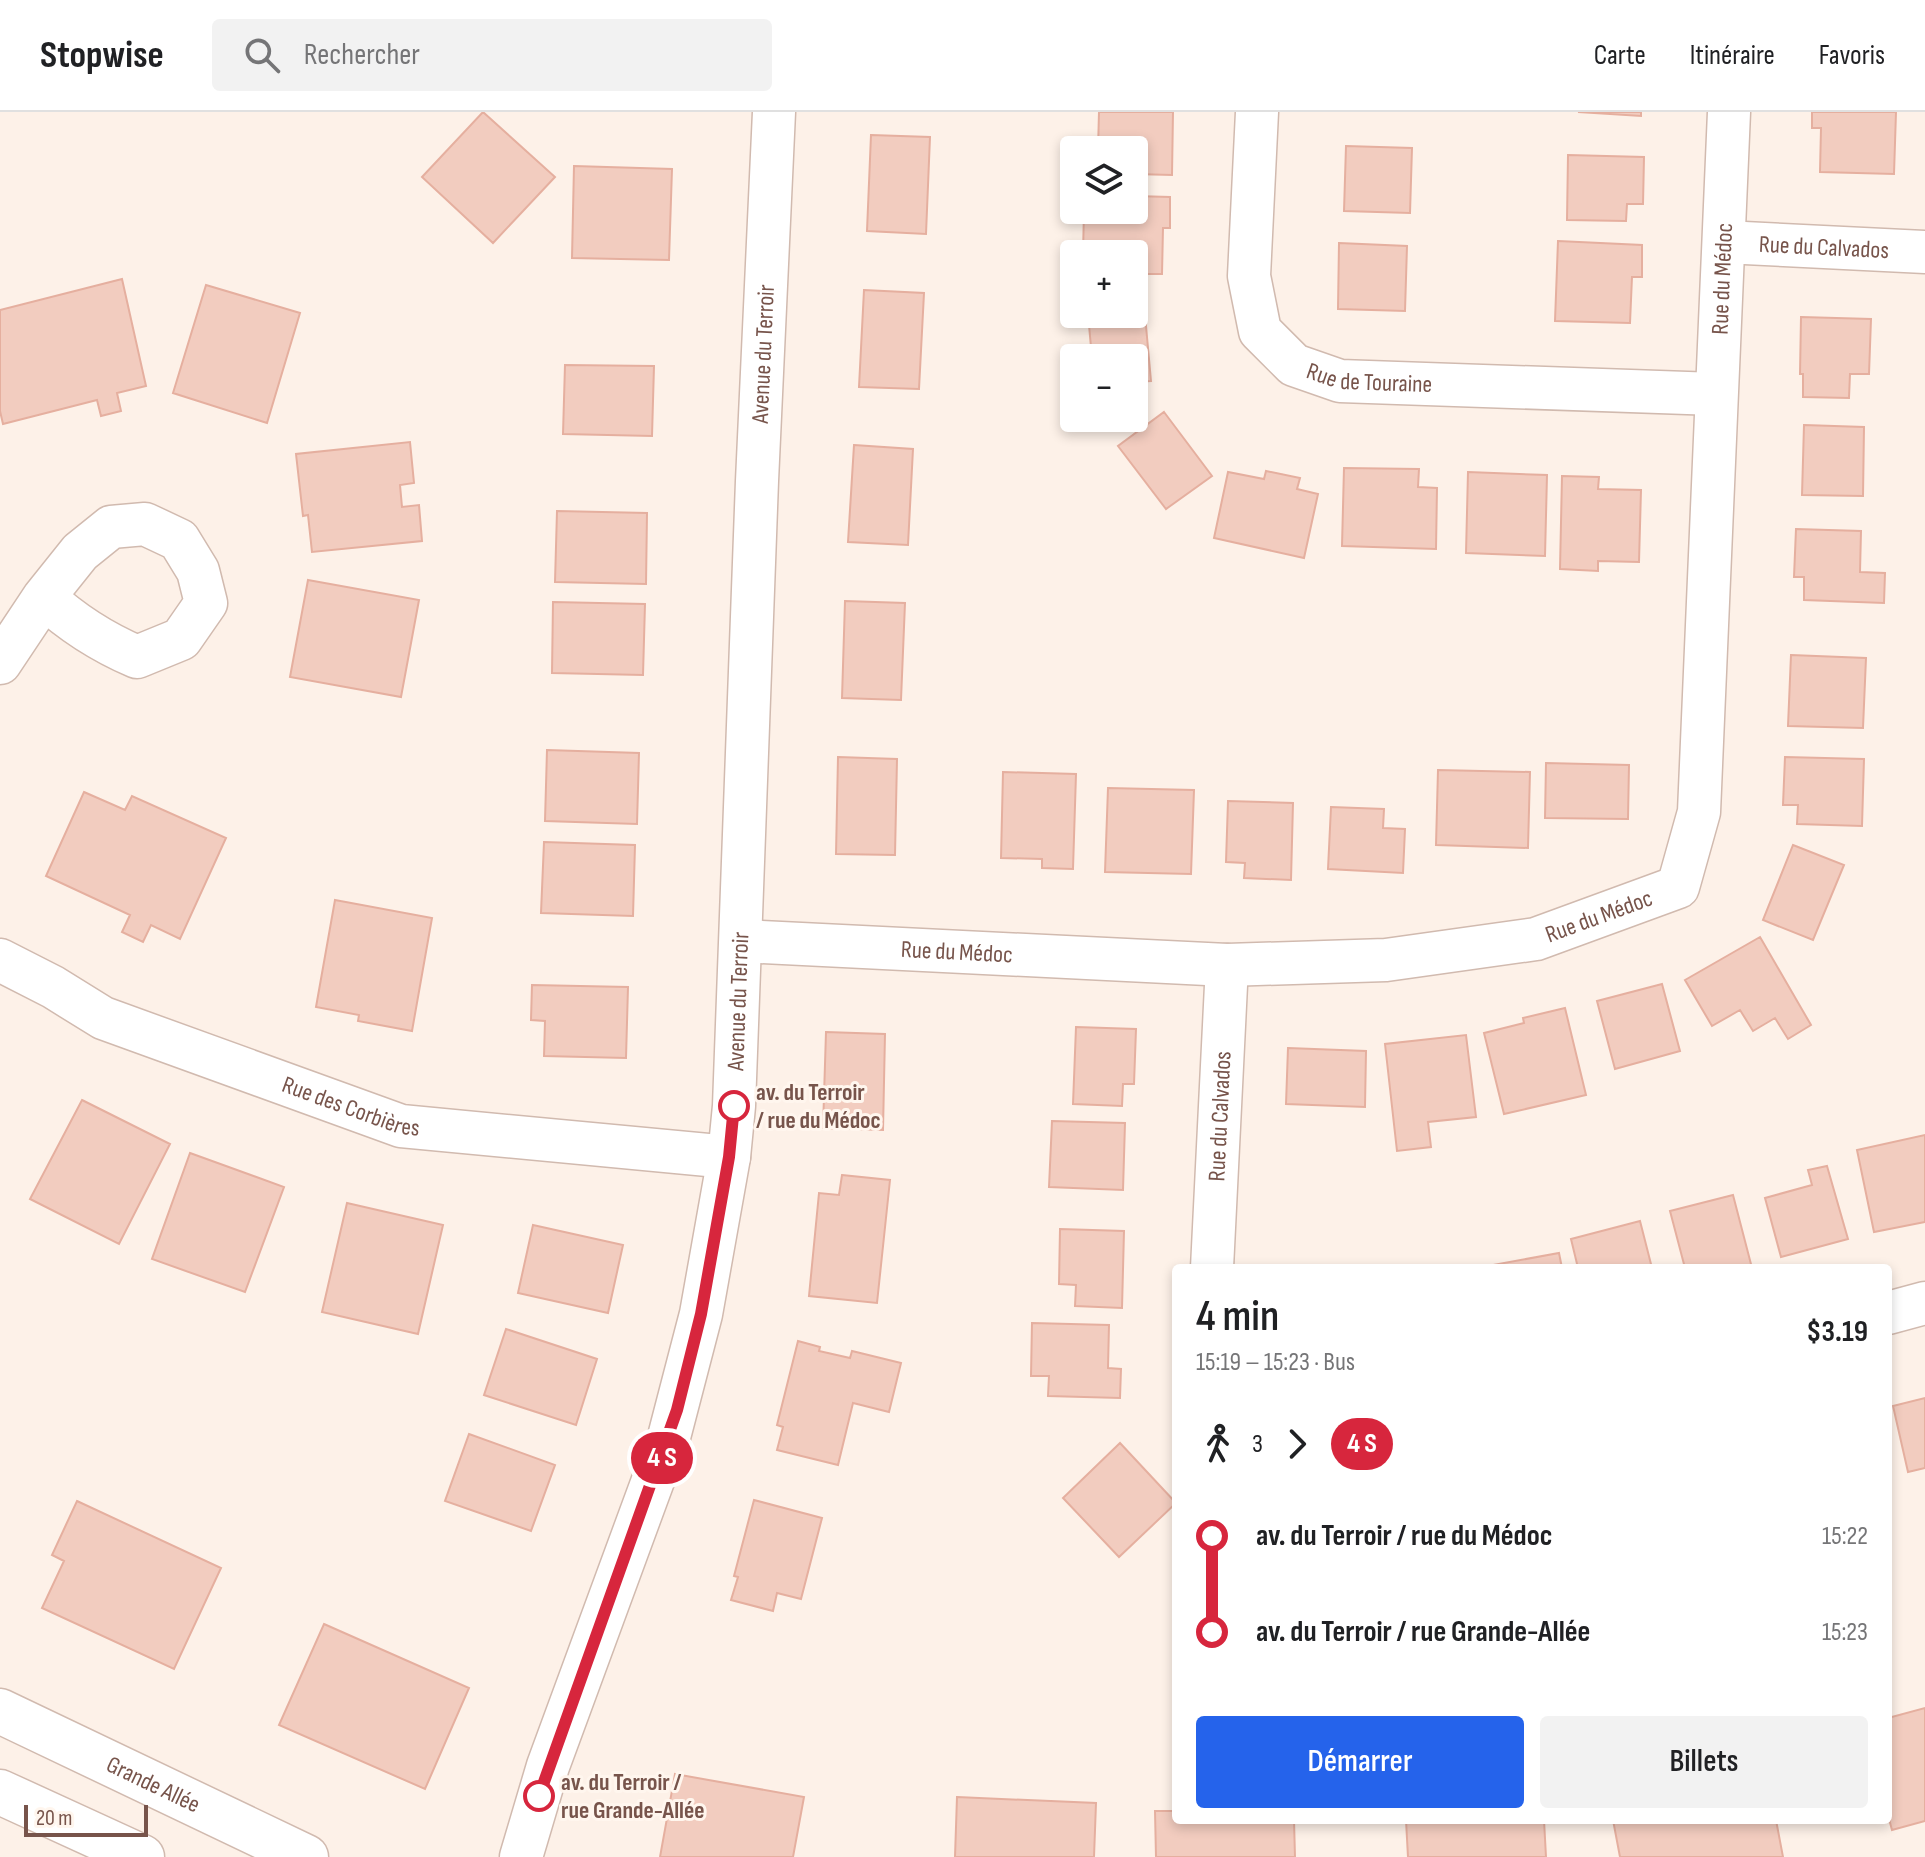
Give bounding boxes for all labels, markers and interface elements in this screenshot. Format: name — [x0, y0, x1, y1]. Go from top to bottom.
search box — [212, 19, 772, 91]
text: Stopwise — [40, 33, 164, 78]
icon: search — [240, 33, 284, 77]
text: Rechercher — [304, 37, 420, 73]
text: Carte — [1594, 39, 1646, 72]
text: Itinéraire — [1690, 39, 1775, 72]
text: Favoris — [1819, 39, 1885, 72]
map controls — [1060, 136, 1148, 432]
button: layers — [1060, 136, 1148, 224]
street label: Rue du Médoc — [1705, 222, 1739, 335]
street label: Rue du Calvados — [1758, 230, 1890, 265]
button: + — [1060, 240, 1148, 328]
street label: Avenue du Terroir — [746, 284, 781, 425]
button: − — [1060, 344, 1148, 432]
street label: Rue de Touraine — [1303, 357, 1433, 399]
street label: Rue du Médoc — [1541, 884, 1657, 949]
street label: Avenue du Terroir — [721, 931, 755, 1072]
street label: Rue du Médoc — [900, 935, 1013, 969]
street label: Rue du Calvados — [1202, 1050, 1238, 1182]
street label: Rue des Corbières — [278, 1070, 421, 1143]
place label: av. du Terroir / rue du Médoc — [756, 1078, 881, 1135]
marker: av. du Terroir / rue du Médoc — [719, 1091, 749, 1121]
text: 4 min — [1196, 1290, 1279, 1343]
text: $3.19 — [1806, 1314, 1868, 1350]
text: 15:19 – 15:23 · Bus — [1196, 1347, 1355, 1378]
icon: walk — [1196, 1422, 1240, 1466]
icon: forward — [1275, 1422, 1319, 1466]
text: 4 S — [1347, 1427, 1377, 1460]
text: 3 — [1252, 1429, 1263, 1460]
line badge: 4 S — [616, 1432, 708, 1484]
text: 4 S — [647, 1441, 677, 1474]
text: av. du Terroir / rue du Médoc — [1256, 1518, 1552, 1554]
text: 15:22 — [1822, 1521, 1868, 1552]
text: av. du Terroir / rue Grande-Allée — [1256, 1614, 1590, 1650]
text: 15:23 — [1822, 1617, 1868, 1648]
button: Démarrer — [1196, 1716, 1524, 1808]
button: Billets — [1540, 1716, 1868, 1808]
street label: Grande Allée — [102, 1750, 205, 1819]
place label: av. du Terroir / rue Grande-Allée — [561, 1768, 704, 1825]
marker: av. du Terroir / rue Grande-Allée — [524, 1781, 554, 1811]
scale bar — [24, 1801, 148, 1837]
text: 20 m — [36, 1805, 73, 1832]

